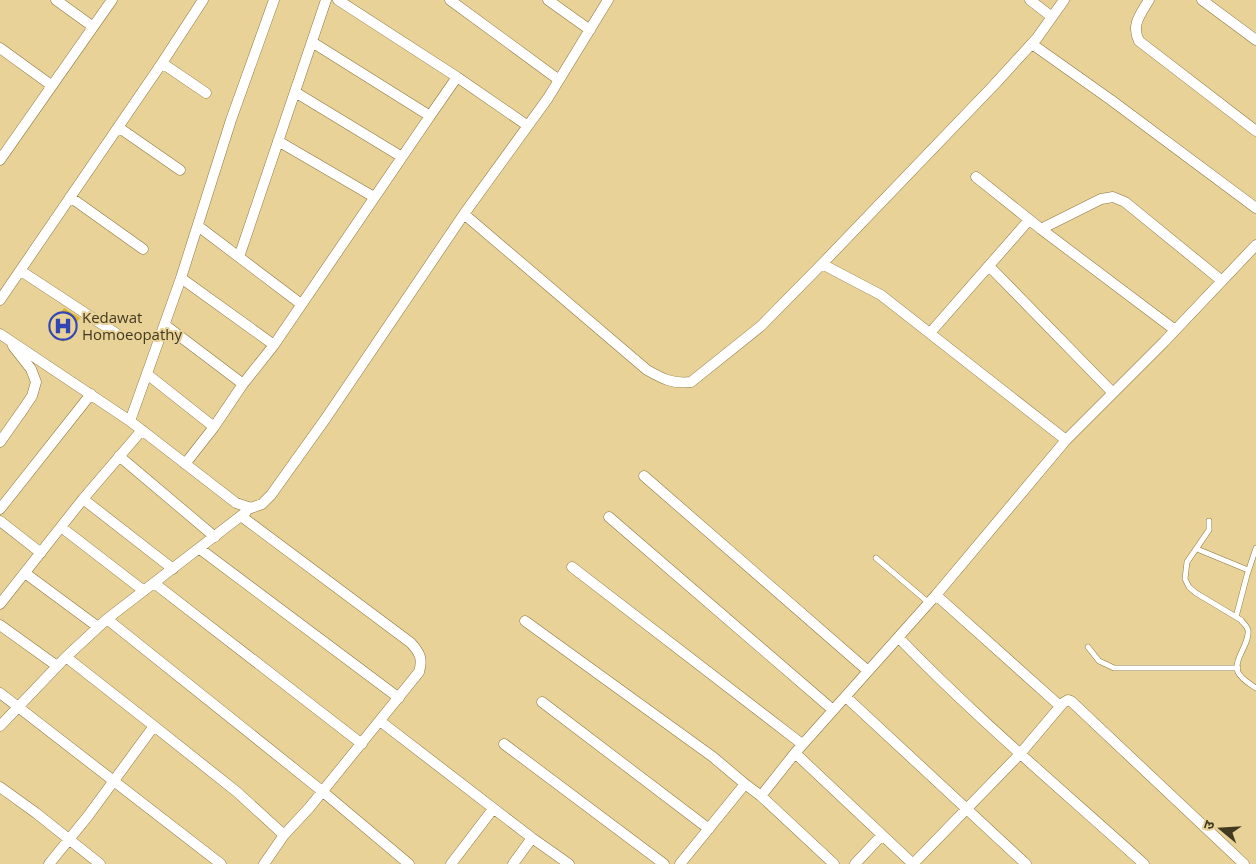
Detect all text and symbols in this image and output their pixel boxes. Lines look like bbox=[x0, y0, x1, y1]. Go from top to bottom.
place label: Kedawat Homoeopathy bbox=[82, 307, 182, 344]
hospital icon: Kedawat Homoeopathy bbox=[48, 311, 78, 341]
north arrow bbox=[1196, 804, 1246, 854]
text: उ bbox=[1198, 817, 1219, 832]

